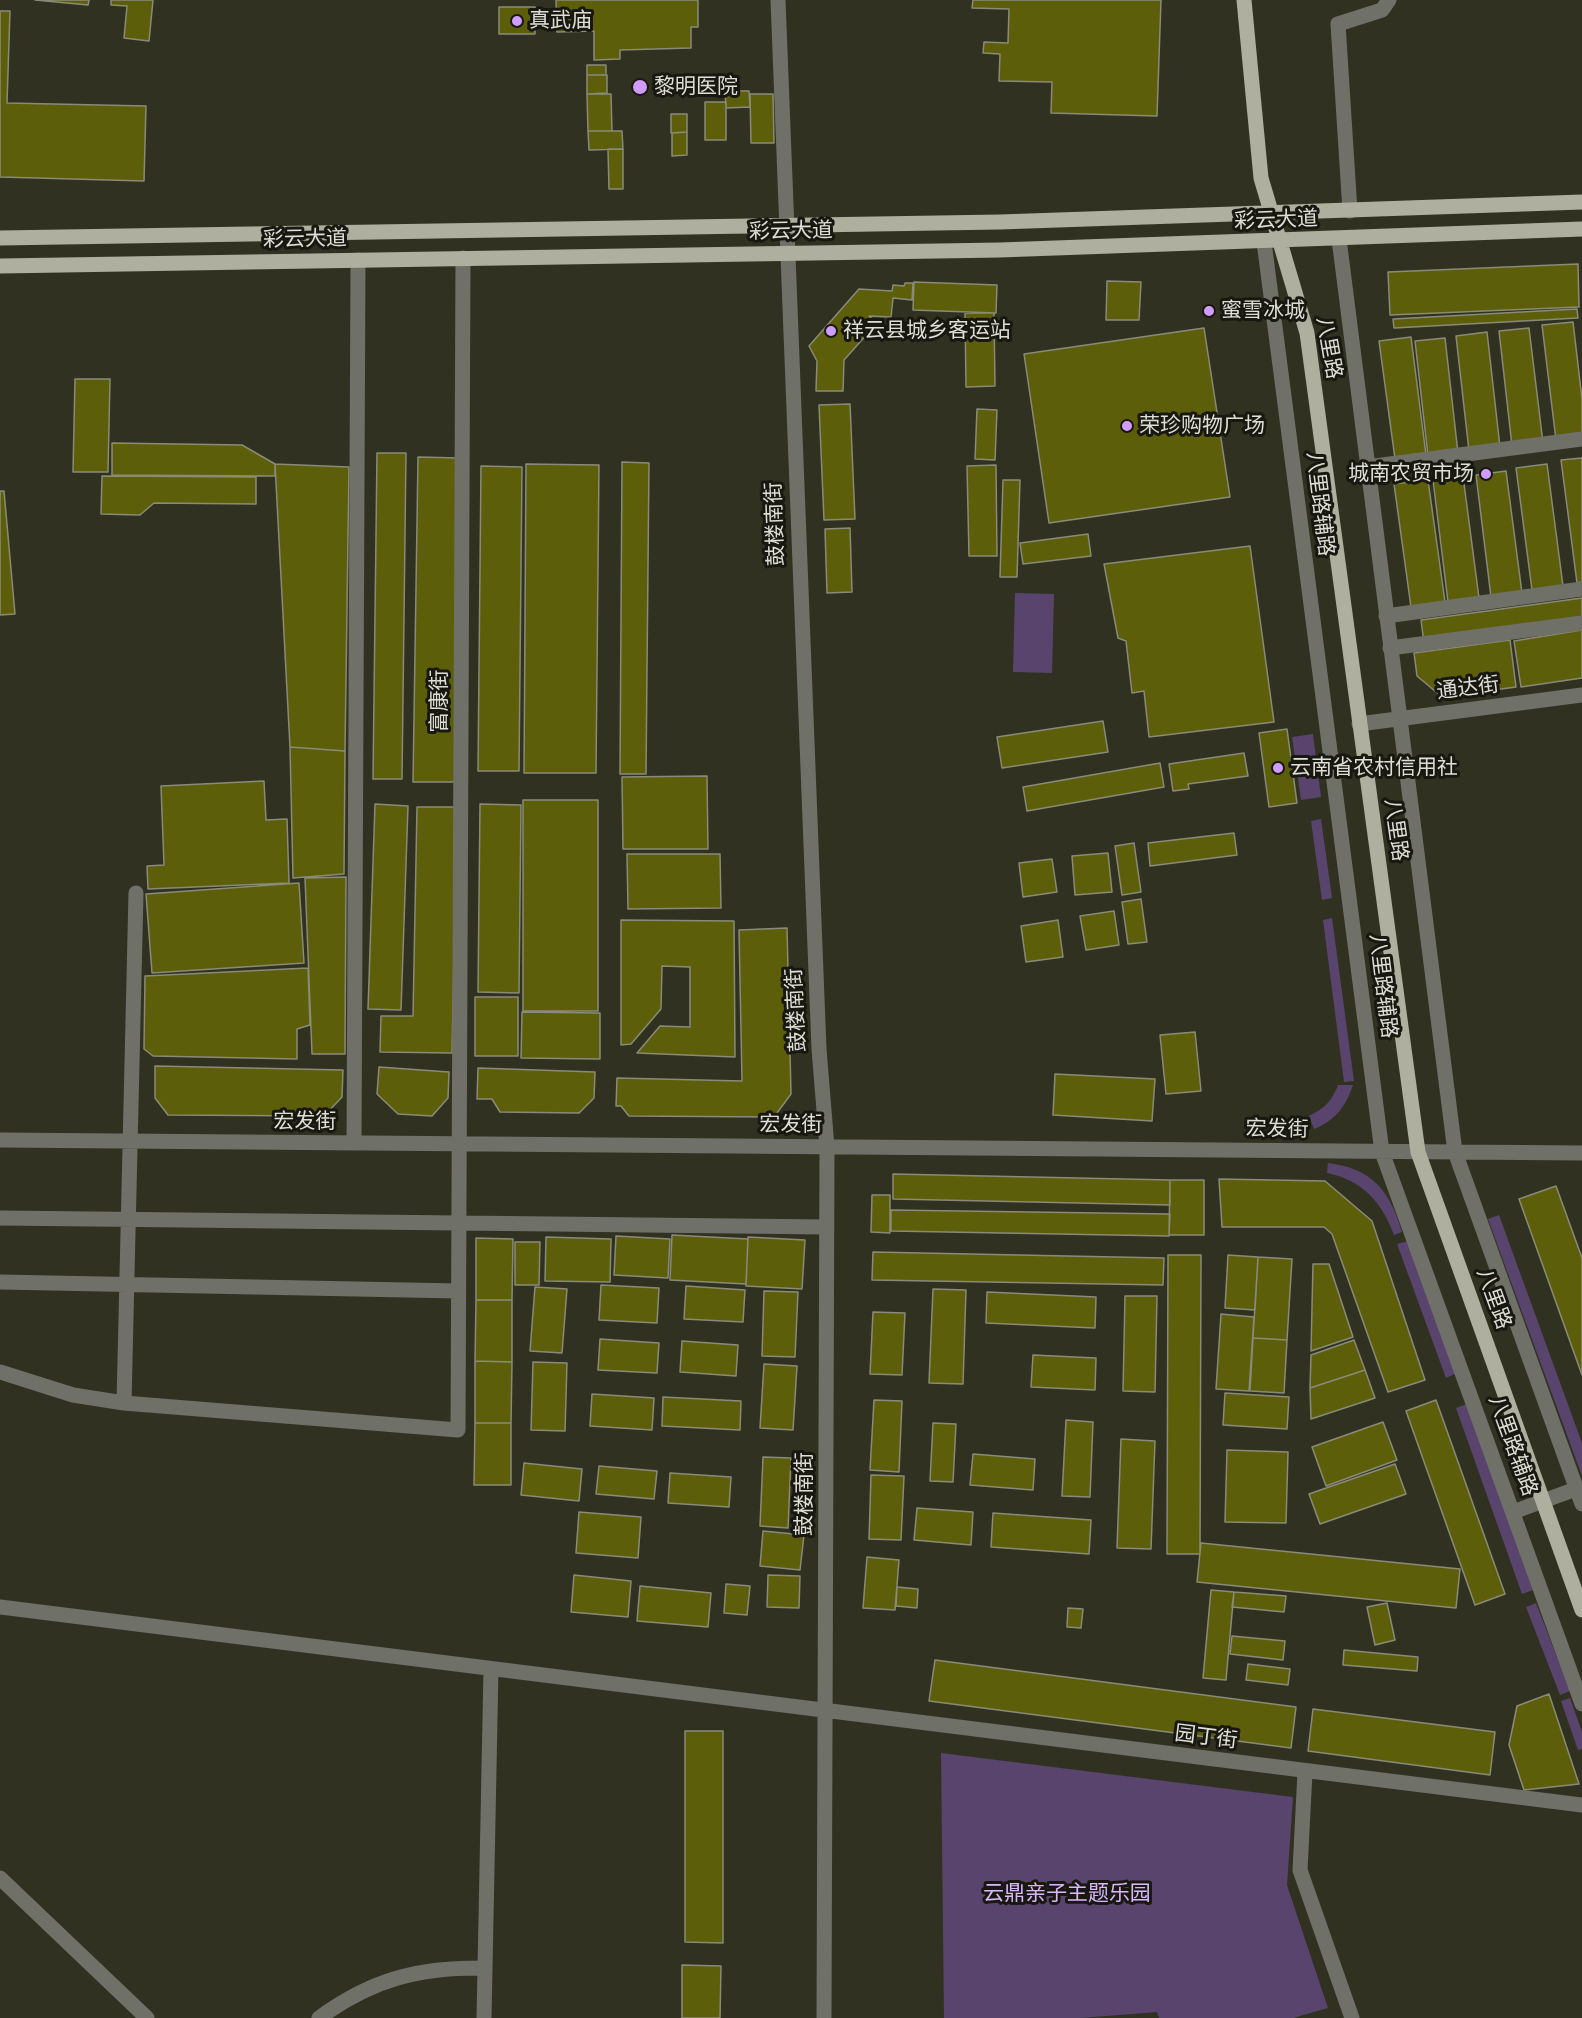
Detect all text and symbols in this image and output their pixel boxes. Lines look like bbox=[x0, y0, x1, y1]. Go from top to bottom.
place label: 真武庙 bbox=[529, 8, 592, 34]
marker: 真武庙 bbox=[510, 14, 524, 28]
place label: 黎明医院 bbox=[654, 74, 738, 100]
marker: 黎明医院 bbox=[631, 78, 649, 96]
street label: 彩云大道 bbox=[1234, 207, 1318, 235]
street label: 彩云大道 bbox=[749, 219, 833, 245]
street label: 彩云大道 bbox=[263, 227, 347, 253]
place label: 蜜雪冰城 bbox=[1221, 298, 1305, 324]
marker: 蜜雪冰城 bbox=[1202, 304, 1216, 318]
street label: 八里路 bbox=[1310, 315, 1346, 381]
place label: 祥云县城乡客运站 bbox=[843, 318, 1011, 344]
marker: 祥云县城乡客运站 bbox=[824, 324, 838, 338]
place label: 荣珍购物广场 bbox=[1139, 413, 1265, 439]
marker: 荣珍购物广场 bbox=[1120, 419, 1134, 433]
street label: 八里路辅路 bbox=[1300, 450, 1338, 558]
place label: 城南农贸市场 bbox=[1348, 461, 1474, 487]
marker: 城南农贸市场 bbox=[1479, 467, 1493, 481]
street label: 鼓楼南街 bbox=[762, 482, 790, 566]
street label: 富康街 bbox=[427, 670, 453, 732]
street label: 通达街 bbox=[1435, 673, 1501, 705]
place label: 云南省农村信用社 bbox=[1290, 755, 1458, 781]
marker: 云南省农村信用社 bbox=[1271, 761, 1285, 775]
street label: 八里路 bbox=[1378, 797, 1412, 863]
street label: 八里路辅路 bbox=[1363, 932, 1401, 1040]
street label: 鼓楼南街 bbox=[782, 967, 812, 1053]
street label: 宏发街 bbox=[274, 1109, 336, 1135]
street label: 宏发街 bbox=[760, 1112, 822, 1138]
street label: 宏发街 bbox=[1245, 1117, 1309, 1143]
street label: 八里路 bbox=[1470, 1265, 1516, 1333]
street label: 八里路辅路 bbox=[1482, 1392, 1542, 1500]
street label: 鼓楼南街 bbox=[792, 1452, 818, 1536]
street label: 园丁街 bbox=[1173, 1722, 1239, 1754]
park label: 云鼎亲子主题乐园 bbox=[983, 1881, 1151, 1907]

